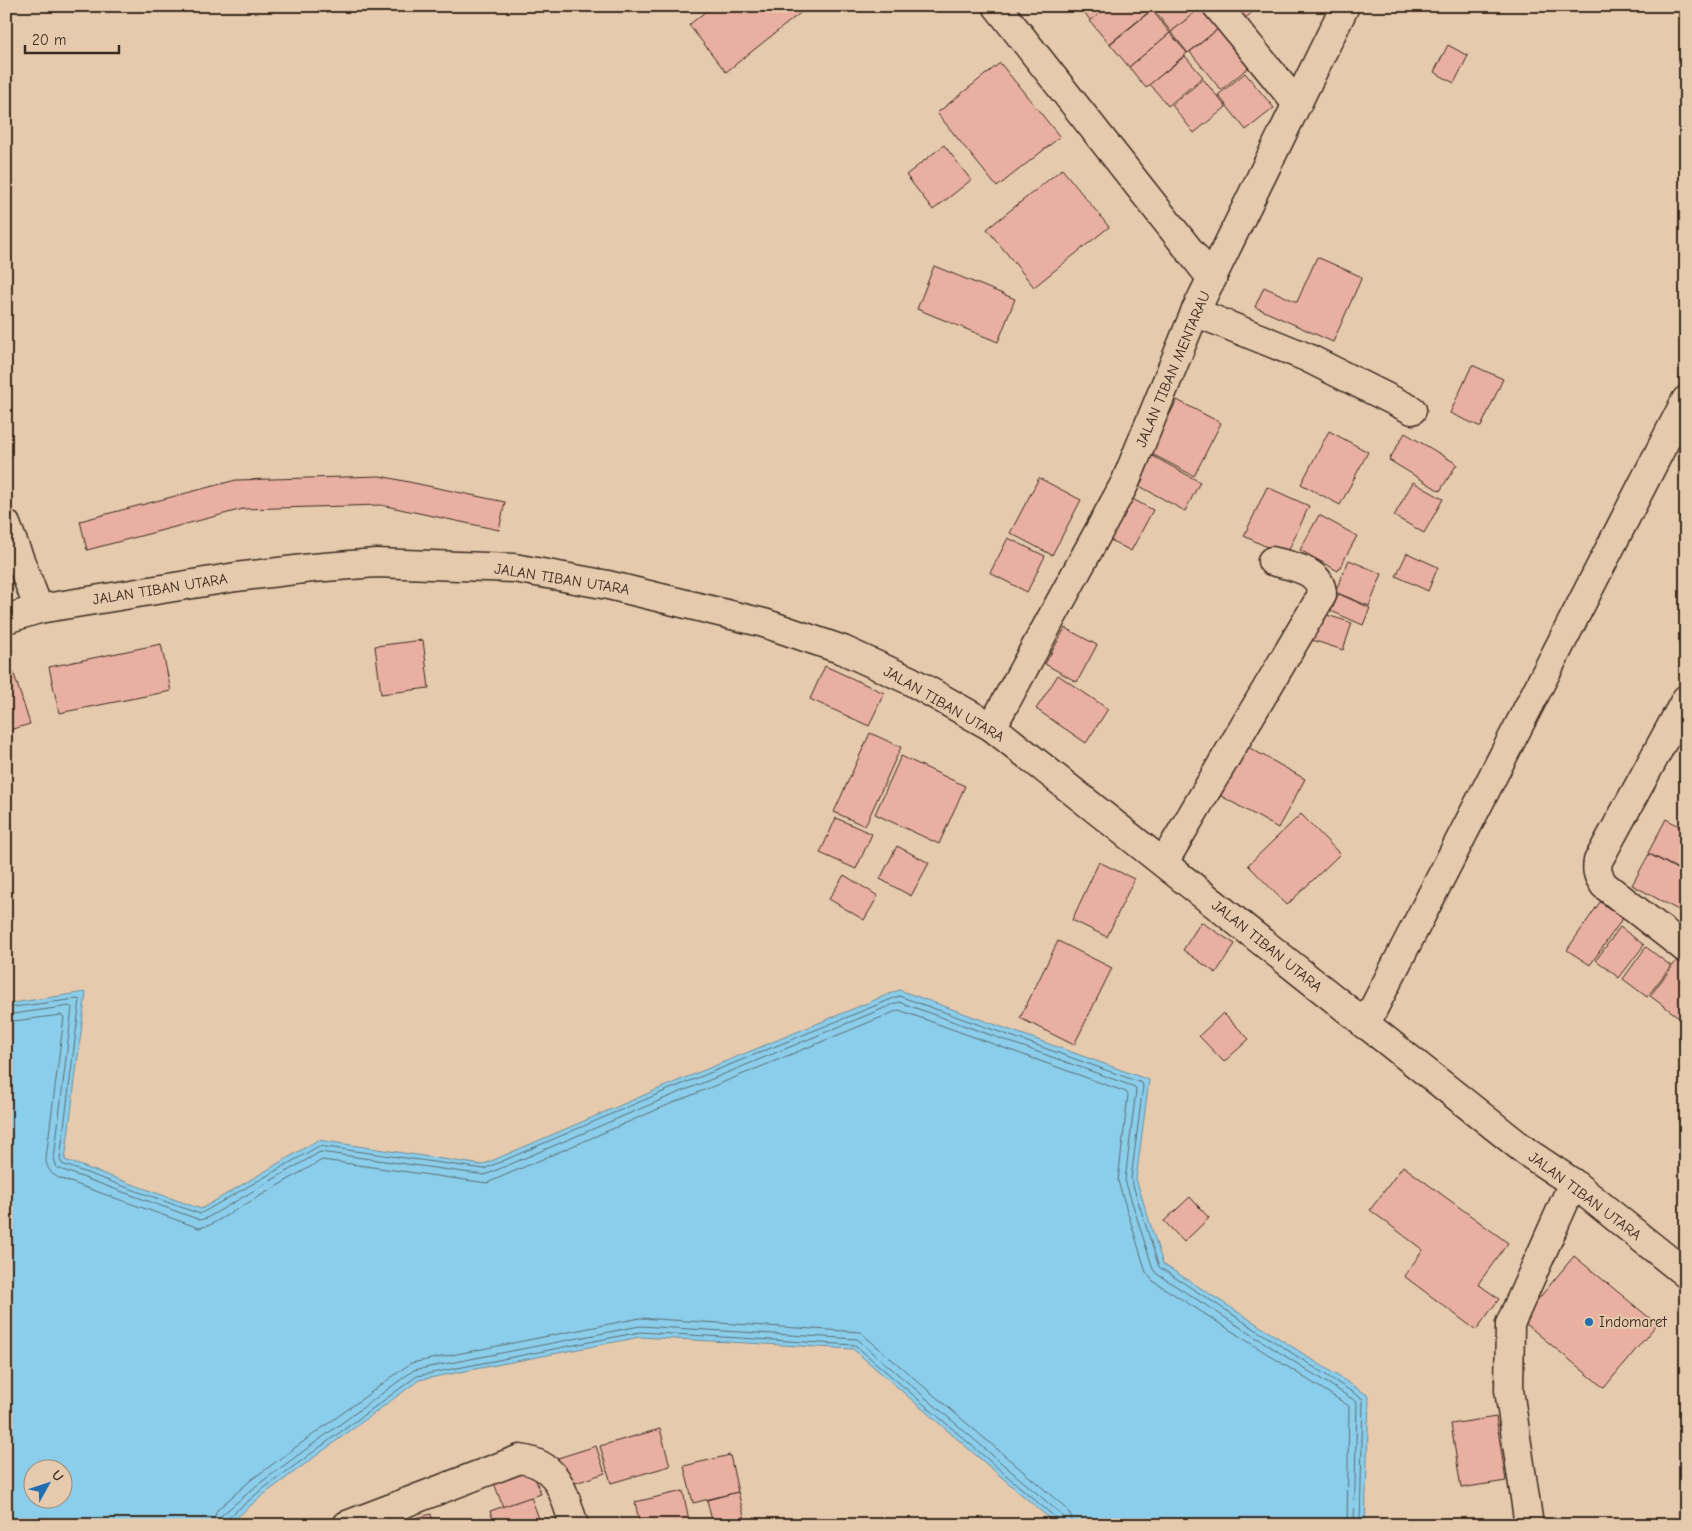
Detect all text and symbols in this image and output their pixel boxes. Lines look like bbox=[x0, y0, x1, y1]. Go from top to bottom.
scale bar bbox=[25, 22, 119, 54]
text: 20 m bbox=[32, 31, 66, 49]
street label: JALAN TIBAN MENTARAU bbox=[1132, 288, 1214, 450]
street label: JALAN TIBAN UTARA bbox=[493, 559, 631, 599]
street label: JALAN TIBAN UTARA bbox=[91, 569, 229, 609]
street label: JALAN TIBAN UTARA bbox=[880, 662, 1008, 746]
street label: JALAN TIBAN UTARA bbox=[1208, 896, 1326, 996]
street label: JALAN TIBAN UTARA bbox=[1525, 1148, 1645, 1244]
place label: Indomaret bbox=[1599, 1313, 1667, 1331]
marker: Indomaret bbox=[1583, 1316, 1595, 1328]
north arrow bbox=[22, 1458, 72, 1508]
text: U bbox=[48, 1467, 67, 1485]

